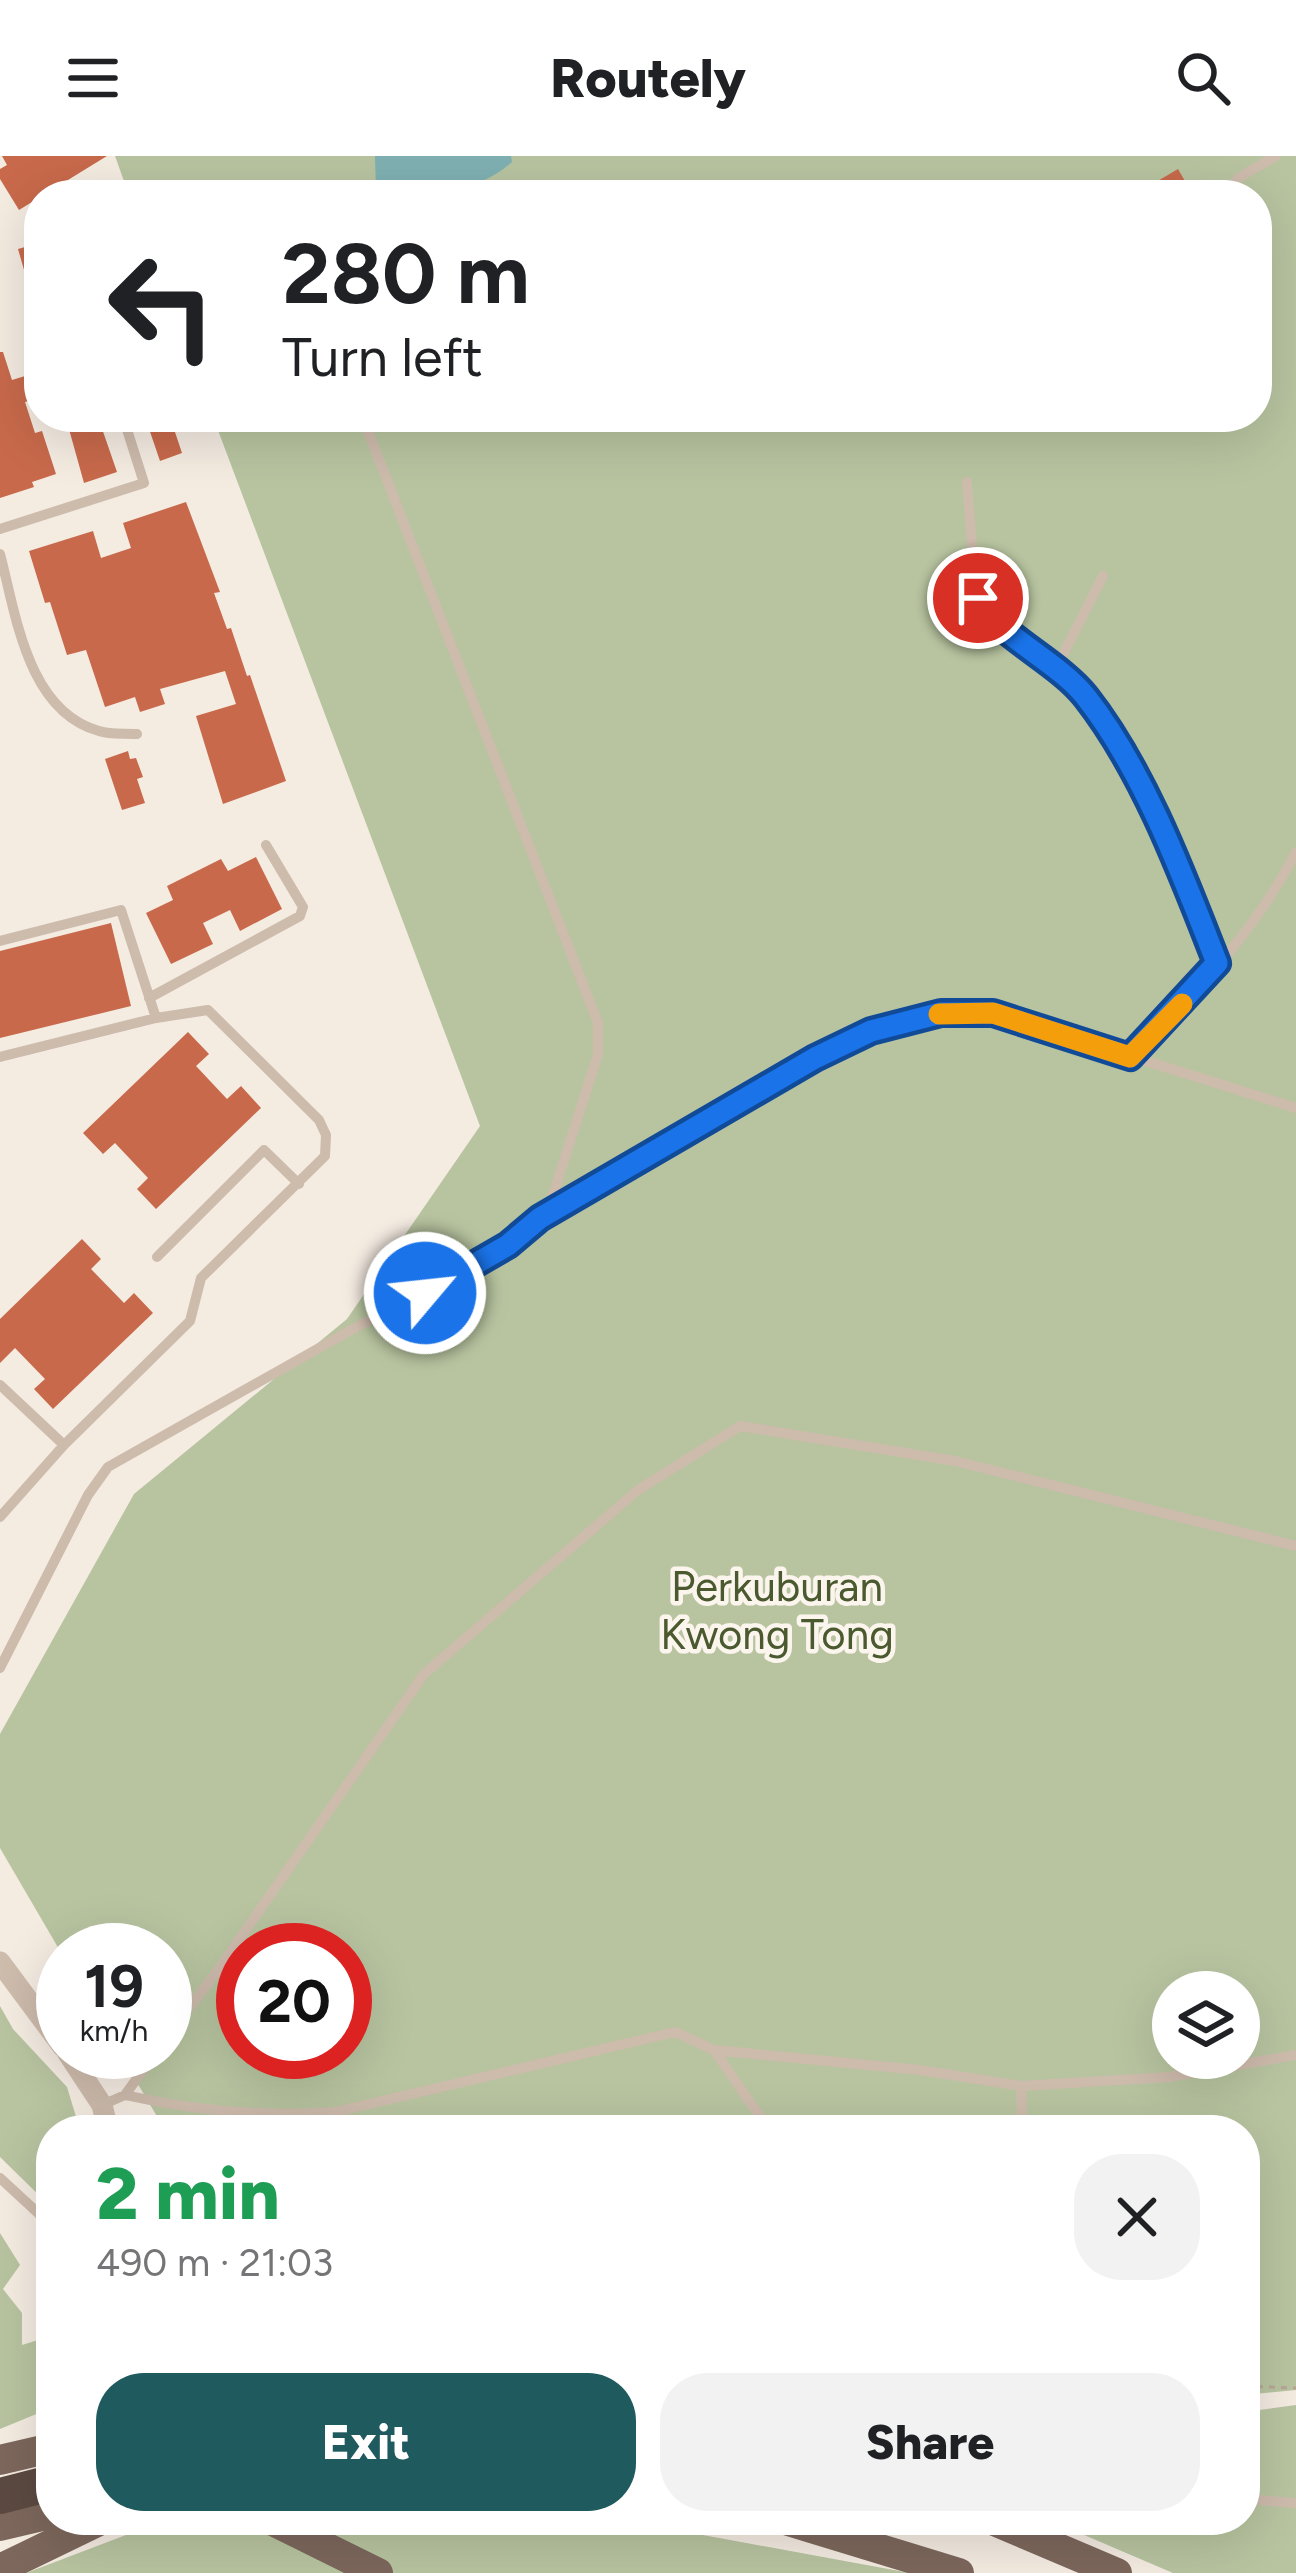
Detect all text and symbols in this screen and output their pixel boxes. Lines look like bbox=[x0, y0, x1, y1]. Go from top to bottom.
icon: menu bbox=[60, 45, 126, 111]
icon: search bbox=[1170, 45, 1236, 111]
text: Routely bbox=[550, 46, 746, 111]
text: 280 m bbox=[282, 223, 530, 324]
icon: left bbox=[84, 228, 240, 384]
text: Turn left bbox=[282, 325, 483, 390]
pin bbox=[927, 547, 1029, 649]
icon: arrive bbox=[945, 565, 1011, 631]
position arrow bbox=[362, 1230, 488, 1356]
park label: Perkuburan Kwong Tong bbox=[660, 1561, 894, 1660]
speed limit sign: 20 bbox=[216, 1923, 372, 2079]
text: 19 bbox=[84, 1950, 144, 2022]
map controls bbox=[1152, 1971, 1260, 2079]
button: layers bbox=[1152, 1971, 1260, 2079]
text: km/h bbox=[80, 2012, 148, 2049]
text: 2 min bbox=[96, 2151, 280, 2237]
button: close bbox=[1074, 2154, 1200, 2280]
text: 490 m · 21:03 bbox=[96, 2239, 333, 2286]
button: Exit bbox=[96, 2373, 636, 2511]
button: Share bbox=[660, 2373, 1200, 2511]

